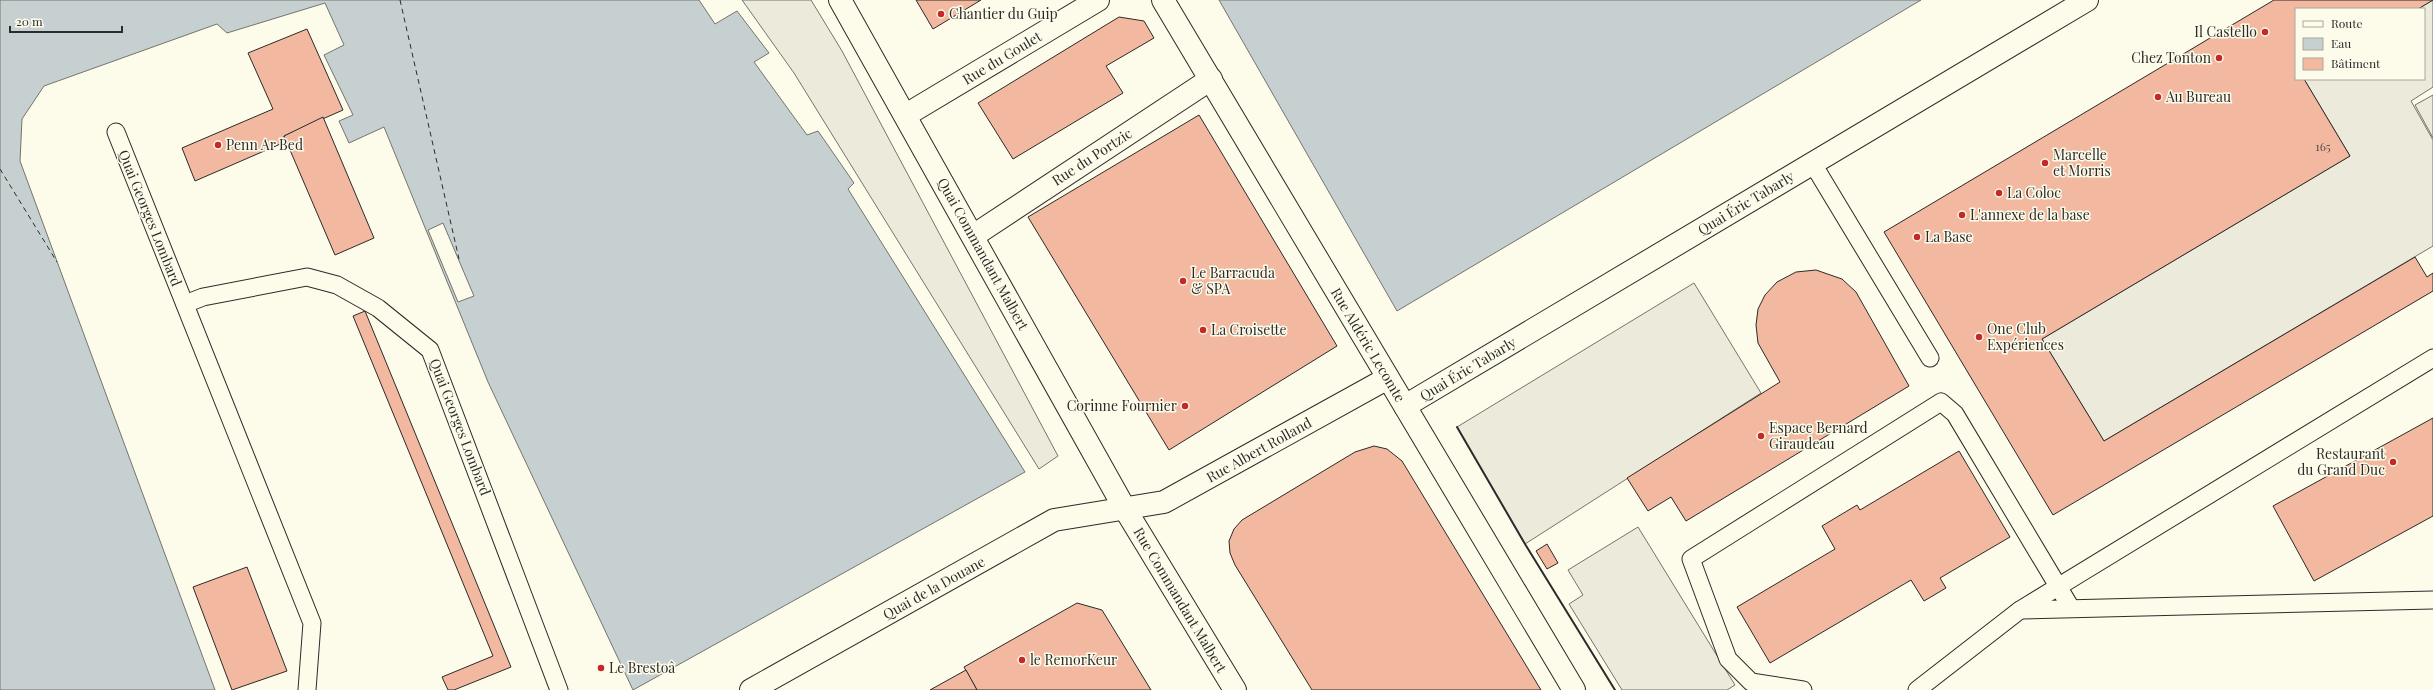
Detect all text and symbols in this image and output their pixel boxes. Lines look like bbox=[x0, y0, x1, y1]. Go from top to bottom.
place label: Chantier du Guip bbox=[949, 4, 1058, 23]
scale bar bbox=[10, 8, 122, 34]
legend bbox=[2295, 8, 2425, 80]
marker: Chantier du Guip bbox=[936, 9, 946, 19]
text: 20 m bbox=[16, 13, 43, 29]
text: Route bbox=[2331, 15, 2363, 31]
place label: Il Castello bbox=[2194, 22, 2257, 41]
street label: Rue du Goulet bbox=[959, 26, 1046, 89]
marker: Il Castello bbox=[2260, 27, 2270, 37]
text: Eau bbox=[2331, 35, 2351, 51]
place label: Chez Tonton bbox=[2131, 48, 2212, 67]
marker: Chez Tonton bbox=[2214, 53, 2224, 63]
text: Bâtiment bbox=[2331, 55, 2381, 71]
place label: Au Bureau bbox=[2165, 87, 2231, 106]
marker: Au Bureau bbox=[2153, 92, 2163, 102]
street label: Rue du Portzic bbox=[1048, 123, 1136, 190]
place label: Penn Ar Bed bbox=[226, 135, 303, 154]
house number: 165 bbox=[2315, 138, 2331, 154]
marker: Penn Ar Bed bbox=[213, 140, 223, 150]
place label: Marcelle et Morris bbox=[2053, 145, 2111, 180]
street label: Quai Georges Lombard bbox=[114, 147, 186, 289]
marker: Marcelle et Morris bbox=[2040, 158, 2050, 168]
street label: Quai Éric Tabarly bbox=[1694, 166, 1797, 239]
street label: Quai Commandant Malbert bbox=[934, 174, 1034, 334]
place label: La Coloc bbox=[2007, 183, 2061, 202]
marker: La Coloc bbox=[1994, 188, 2004, 198]
place label: L'annexe de la base bbox=[1970, 205, 2090, 224]
marker: L'annexe de la base bbox=[1957, 210, 1967, 220]
place label: La Base bbox=[1925, 227, 1973, 246]
marker: La Base bbox=[1912, 232, 1922, 242]
place label: Le Barracuda & SPA bbox=[1191, 263, 1275, 298]
marker: Le Barracuda & SPA bbox=[1178, 276, 1188, 286]
street label: Rue Aldéric Lecomte bbox=[1327, 284, 1410, 405]
place label: One Club Expériences bbox=[1987, 319, 2064, 354]
place label: La Croisette bbox=[1211, 320, 1287, 339]
marker: La Croisette bbox=[1198, 325, 1208, 335]
street label: Quai Éric Tabarly bbox=[1416, 332, 1519, 405]
marker: One Club Expériences bbox=[1974, 332, 1984, 342]
street label: Quai Georges Lombard bbox=[426, 356, 495, 498]
place label: Corinne Fournier bbox=[1067, 396, 1178, 415]
marker: Corinne Fournier bbox=[1180, 401, 1190, 411]
street label: Rue Albert Rolland bbox=[1203, 413, 1315, 486]
place label: Espace Bernard Giraudeau bbox=[1769, 418, 1868, 453]
marker: Espace Bernard Giraudeau bbox=[1756, 431, 1766, 441]
place label: Restaurant du Grand Duc bbox=[2297, 444, 2386, 479]
marker: Restaurant du Grand Duc bbox=[2388, 457, 2398, 467]
street label: Rue Commandant Malbert bbox=[1129, 524, 1232, 677]
street label: Quai de la Douane bbox=[879, 552, 988, 624]
place label: le RemorKeur bbox=[1030, 650, 1118, 669]
marker: le RemorKeur bbox=[1017, 655, 1027, 665]
place label: Le Brestoâ bbox=[609, 658, 675, 677]
marker: Le Brestoâ bbox=[596, 663, 606, 673]

